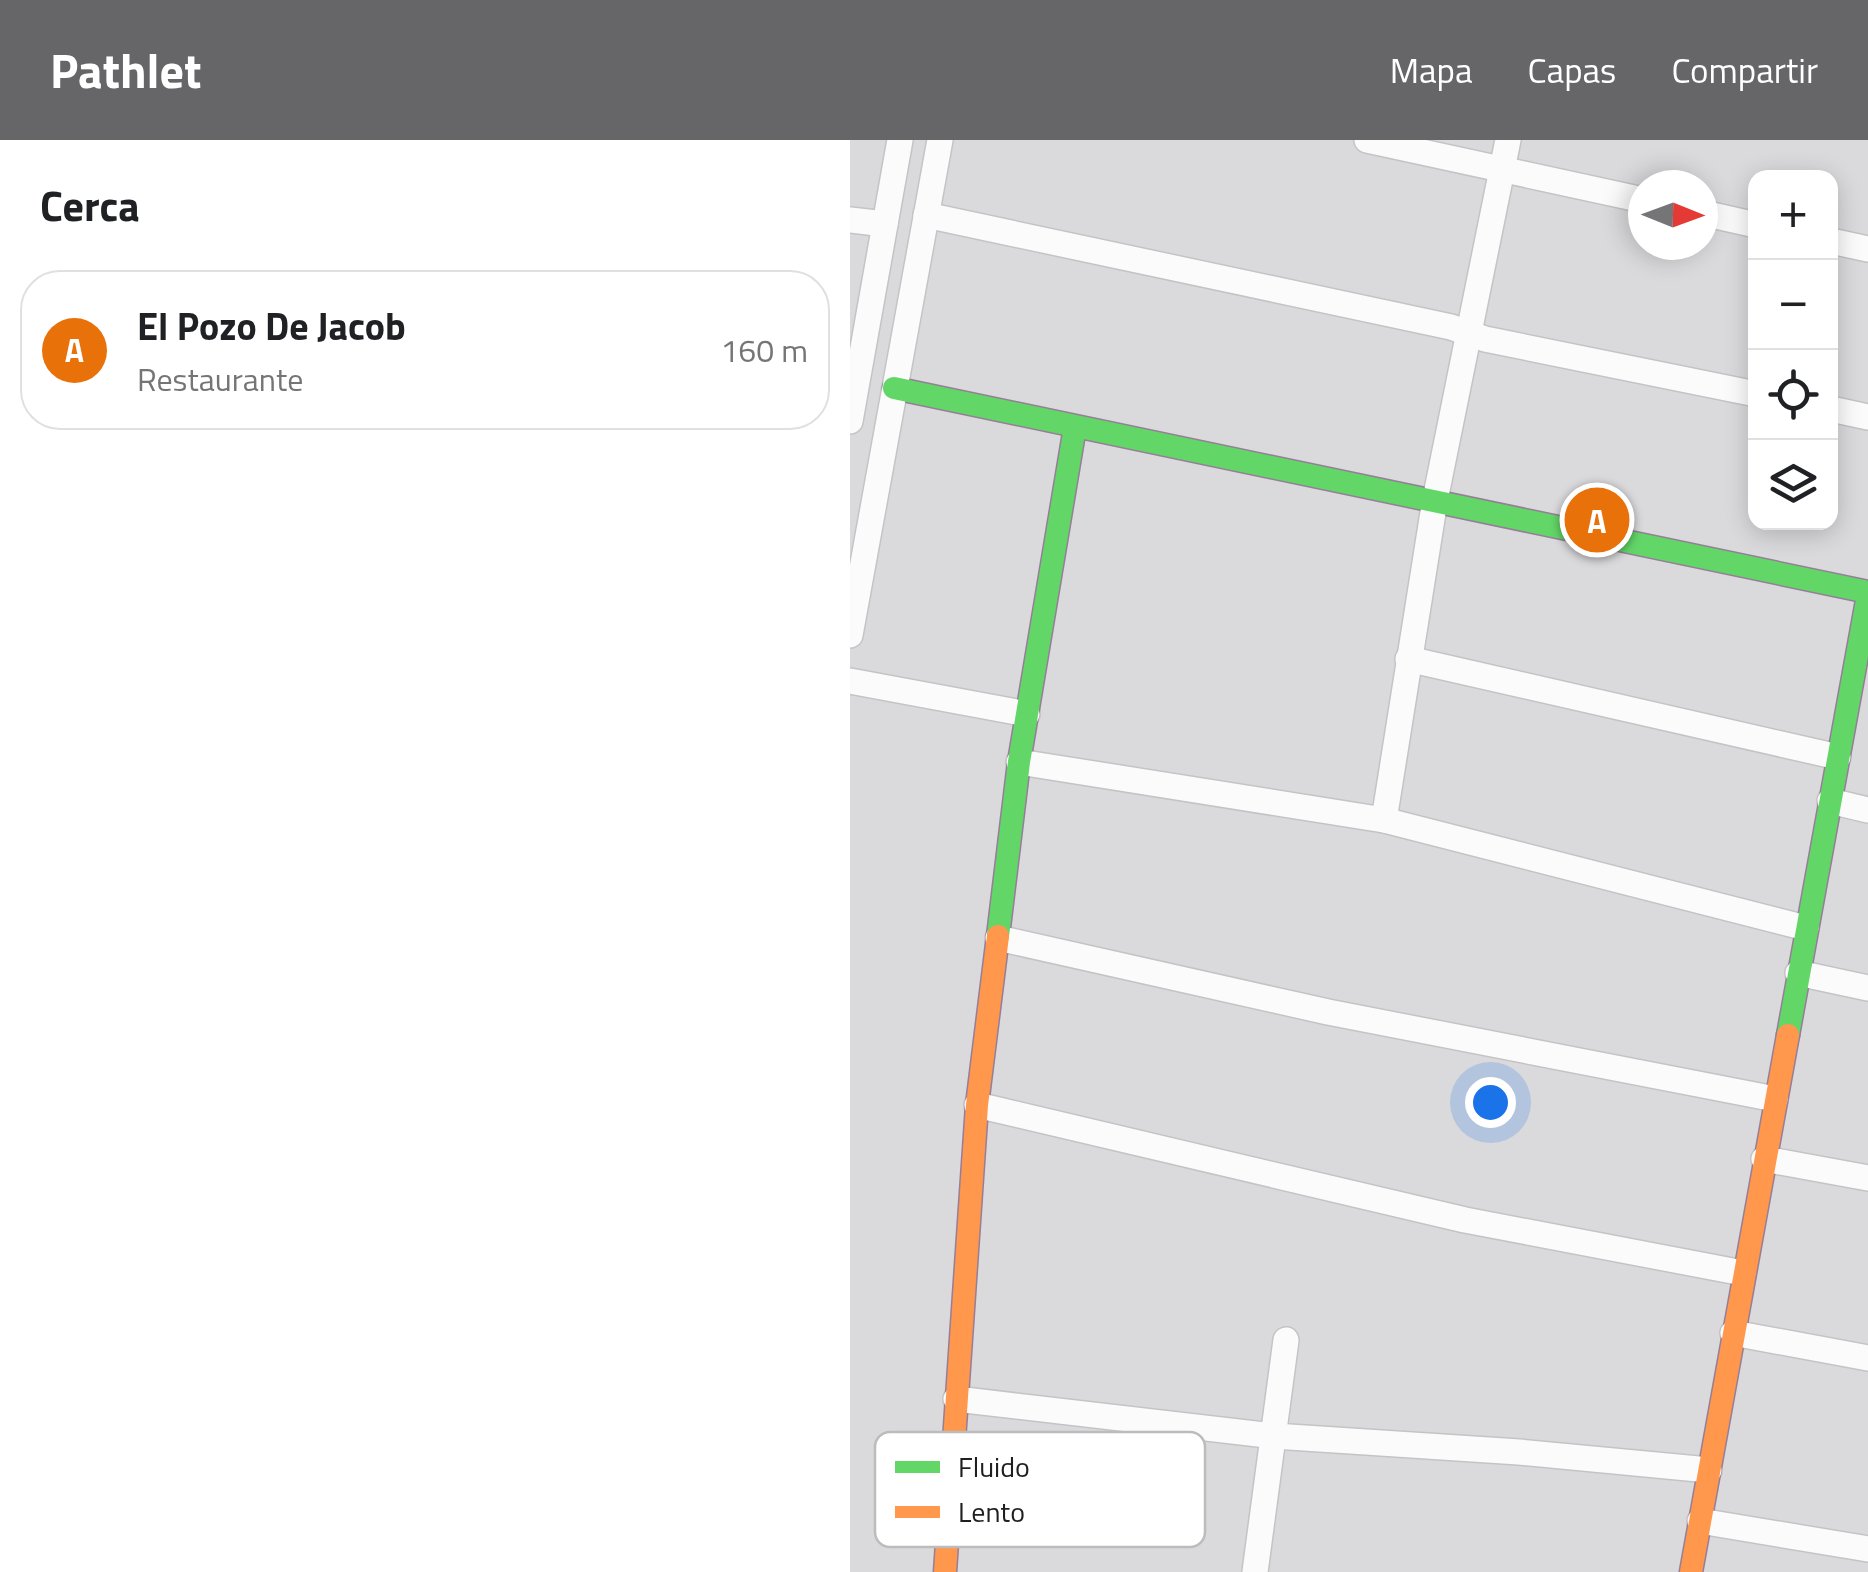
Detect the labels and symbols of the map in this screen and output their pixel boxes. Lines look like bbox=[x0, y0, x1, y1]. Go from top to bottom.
north arrow bbox=[1628, 170, 1718, 260]
pin: A bbox=[1564, 482, 1630, 558]
your location bbox=[1465, 1077, 1516, 1128]
legend bbox=[875, 1432, 1205, 1547]
text: Fluido bbox=[958, 1445, 1030, 1488]
text: Lento bbox=[958, 1490, 1025, 1533]

